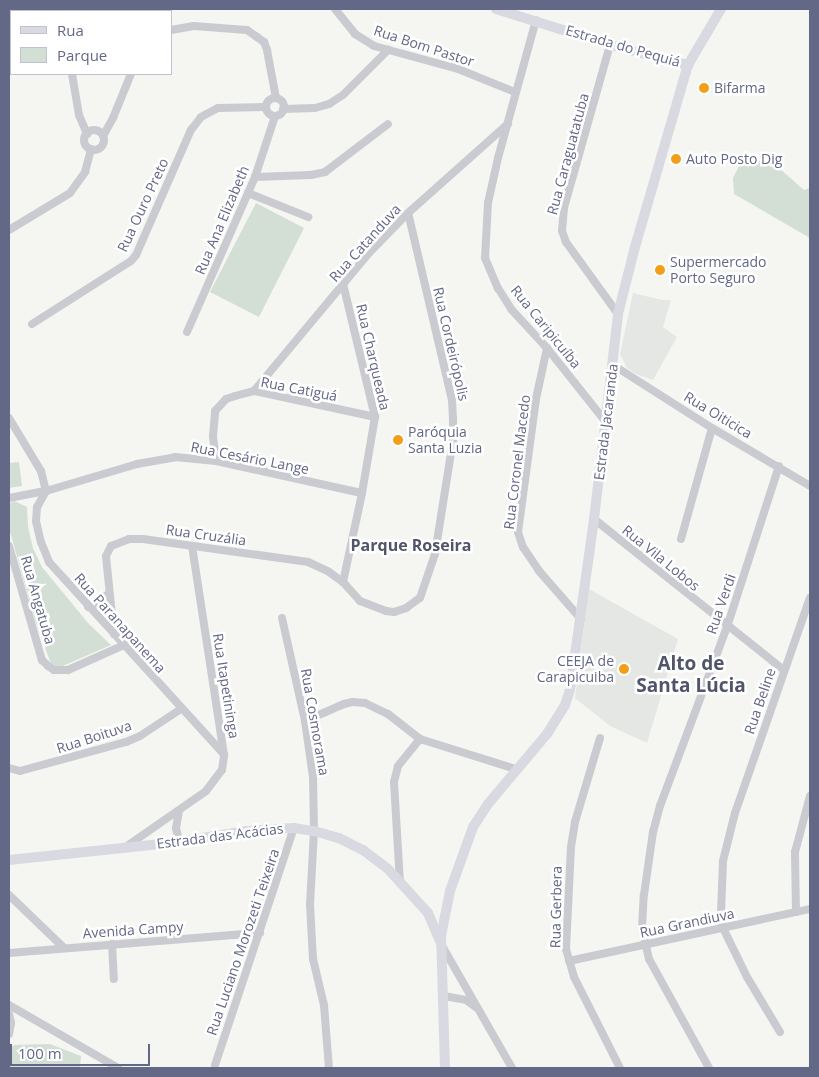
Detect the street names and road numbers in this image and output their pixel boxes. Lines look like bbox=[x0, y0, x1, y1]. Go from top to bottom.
street label: Rua Bom Pastor bbox=[372, 22, 476, 70]
street label: Estrada do Pequiá bbox=[564, 22, 682, 70]
street label: Rua Caraguatatuba bbox=[544, 91, 592, 217]
street label: Rua Ouro Preto bbox=[114, 156, 172, 254]
street label: Rua Ana Elizabeth bbox=[191, 163, 253, 277]
street label: Rua Catanduva bbox=[326, 201, 404, 285]
street label: Rua Caripicuíba bbox=[507, 282, 585, 372]
street label: Rua Cordeirópolis bbox=[430, 285, 472, 403]
street label: Rua Charqueada bbox=[353, 302, 393, 412]
street label: Estrada Jacaranda bbox=[591, 363, 621, 481]
street label: Rua Catiguá bbox=[259, 373, 339, 405]
street label: Rua Oiticica bbox=[681, 388, 755, 442]
street label: Rua Coronel Macedo bbox=[500, 394, 534, 530]
street label: Rua Cesário Lange bbox=[189, 438, 311, 478]
street label: Rua Cruzália bbox=[165, 521, 247, 549]
street label: Rua Vila Lobos bbox=[619, 522, 703, 594]
street label: Rua Angatuba bbox=[17, 554, 59, 646]
street label: Rua Paranapanema bbox=[71, 570, 169, 676]
street label: Rua Verdi bbox=[703, 572, 739, 636]
street label: Rua Itapetininga bbox=[209, 632, 243, 740]
street label: Rua Beline bbox=[741, 666, 779, 736]
street label: Rua Cosmorama bbox=[297, 667, 333, 777]
street label: Rua Boituva bbox=[54, 717, 134, 757]
street label: Estrada das Acácias bbox=[156, 820, 284, 852]
street label: Rua Luciano Morozeti Teixeira bbox=[203, 846, 283, 1038]
street label: Rua Gerbera bbox=[547, 866, 565, 948]
street label: Rua Grandiuva bbox=[638, 905, 736, 941]
street label: Avenida Campy bbox=[82, 918, 184, 942]

